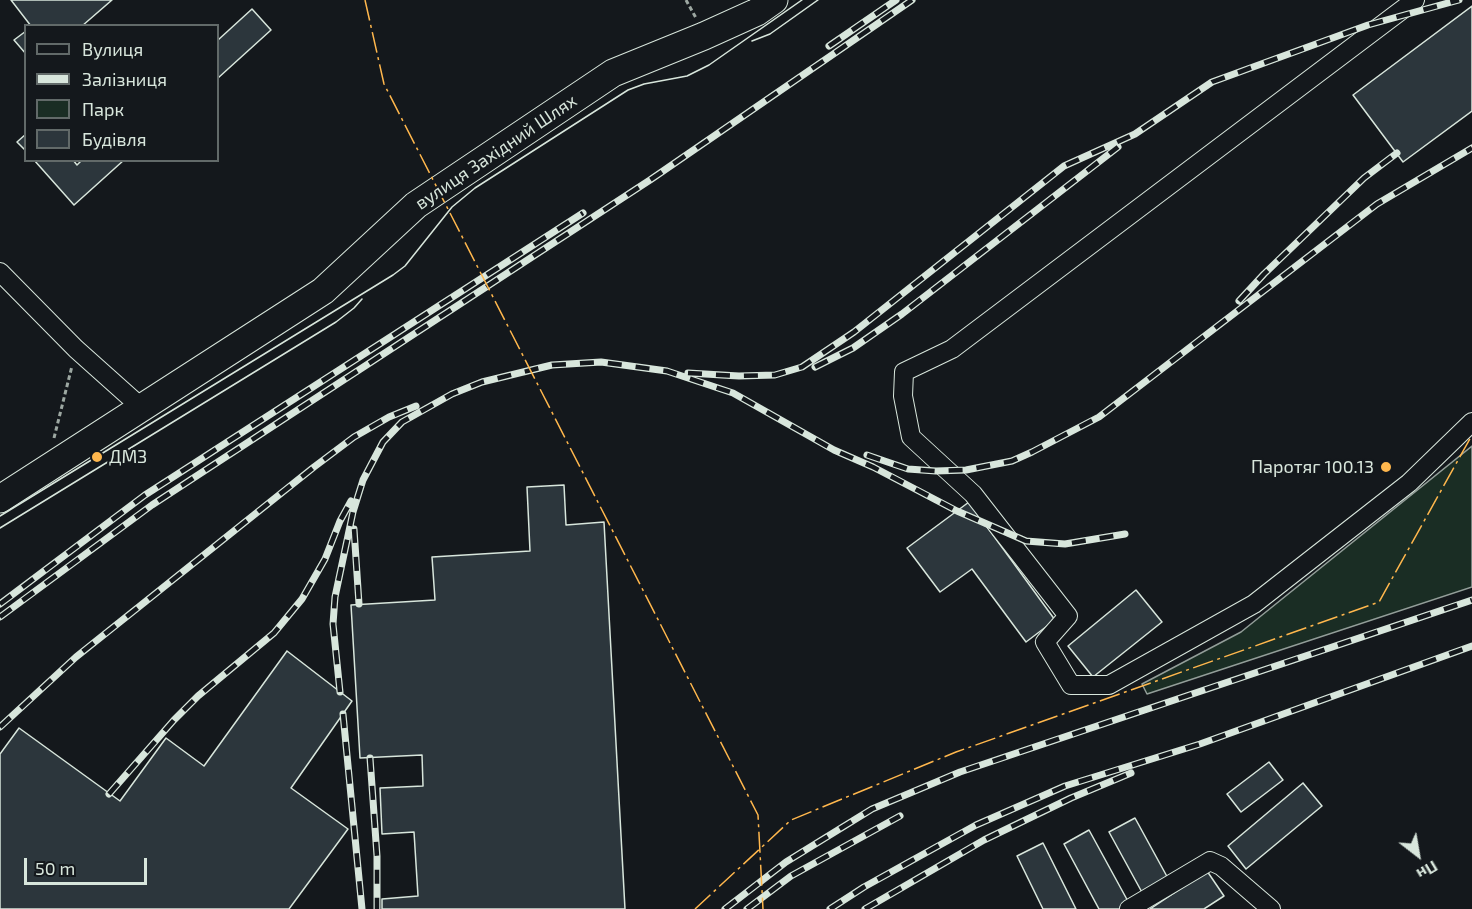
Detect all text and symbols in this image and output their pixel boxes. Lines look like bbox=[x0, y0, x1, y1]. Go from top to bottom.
legend bbox=[24, 24, 219, 162]
text: Вулиця bbox=[82, 38, 143, 60]
text: Залізниця bbox=[82, 68, 167, 90]
street label: вулиця Західний Шлях bbox=[411, 90, 581, 214]
text: Парк bbox=[82, 98, 124, 120]
text: Будівля bbox=[82, 128, 146, 150]
place label: ДМЗ bbox=[109, 446, 147, 468]
marker: ДМЗ bbox=[90, 450, 104, 464]
place label: Паротяг 100.13 bbox=[1251, 456, 1374, 478]
marker: Паротяг 100.13 bbox=[1379, 460, 1393, 474]
north arrow bbox=[1388, 825, 1448, 885]
scale bar bbox=[27, 846, 150, 884]
text: 50 m bbox=[35, 857, 75, 879]
text: Пн bbox=[1414, 857, 1441, 884]

